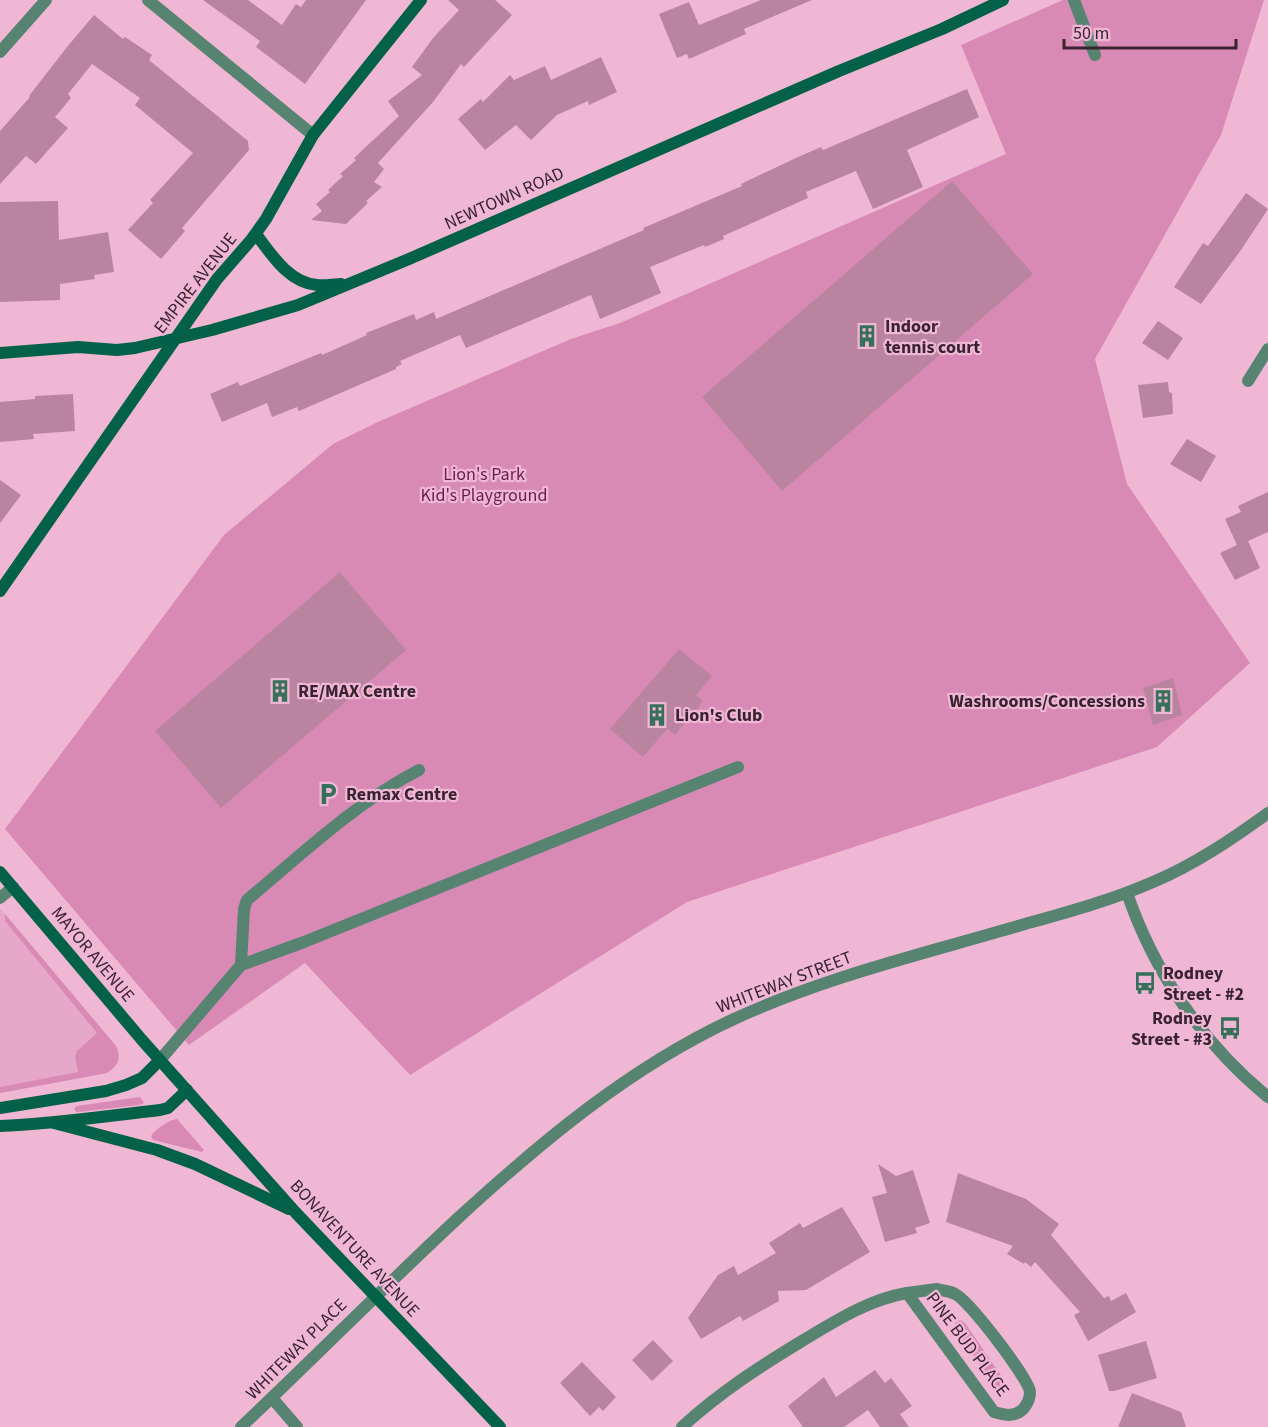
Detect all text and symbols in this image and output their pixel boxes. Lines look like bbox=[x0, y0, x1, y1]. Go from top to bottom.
scale bar bbox=[1064, 12, 1236, 50]
text: 50 m bbox=[1073, 21, 1109, 46]
street label: NEWTOWN ROAD bbox=[440, 161, 568, 236]
street label: EMPIRE AVENUE bbox=[148, 228, 243, 339]
place label: Indoor tennis court bbox=[885, 314, 980, 360]
building icon: Indoor tennis court bbox=[854, 323, 880, 349]
park label: Lion's Park Kid's Playground bbox=[421, 462, 547, 508]
building icon: RE/MAX Centre bbox=[267, 678, 293, 704]
place label: RE/MAX Centre bbox=[298, 679, 416, 704]
building icon: Washrooms/Concessions bbox=[1150, 688, 1176, 714]
place label: Washrooms/Concessions bbox=[949, 689, 1145, 714]
building icon: Lion's Club bbox=[644, 702, 670, 728]
place label: Lion's Club bbox=[675, 703, 762, 728]
parking icon: Remax Centre bbox=[315, 781, 341, 807]
place label: Remax Centre bbox=[346, 782, 457, 807]
street label: MAYOR AVENUE bbox=[45, 901, 140, 1007]
street label: WHITEWAY STREET bbox=[713, 945, 856, 1020]
place label: Rodney Street - #2 bbox=[1163, 961, 1244, 1007]
bus stop icon: Rodney Street - #2 bbox=[1132, 970, 1158, 996]
place label: Rodney Street - #3 bbox=[1131, 1006, 1213, 1052]
bus stop icon: Rodney Street - #3 bbox=[1217, 1015, 1243, 1041]
street label: BONAVENTURE AVENUE bbox=[284, 1174, 425, 1323]
street label: PINE BUD PLACE bbox=[920, 1287, 1015, 1402]
street label: WHITEWAY PLACE bbox=[240, 1293, 353, 1406]

